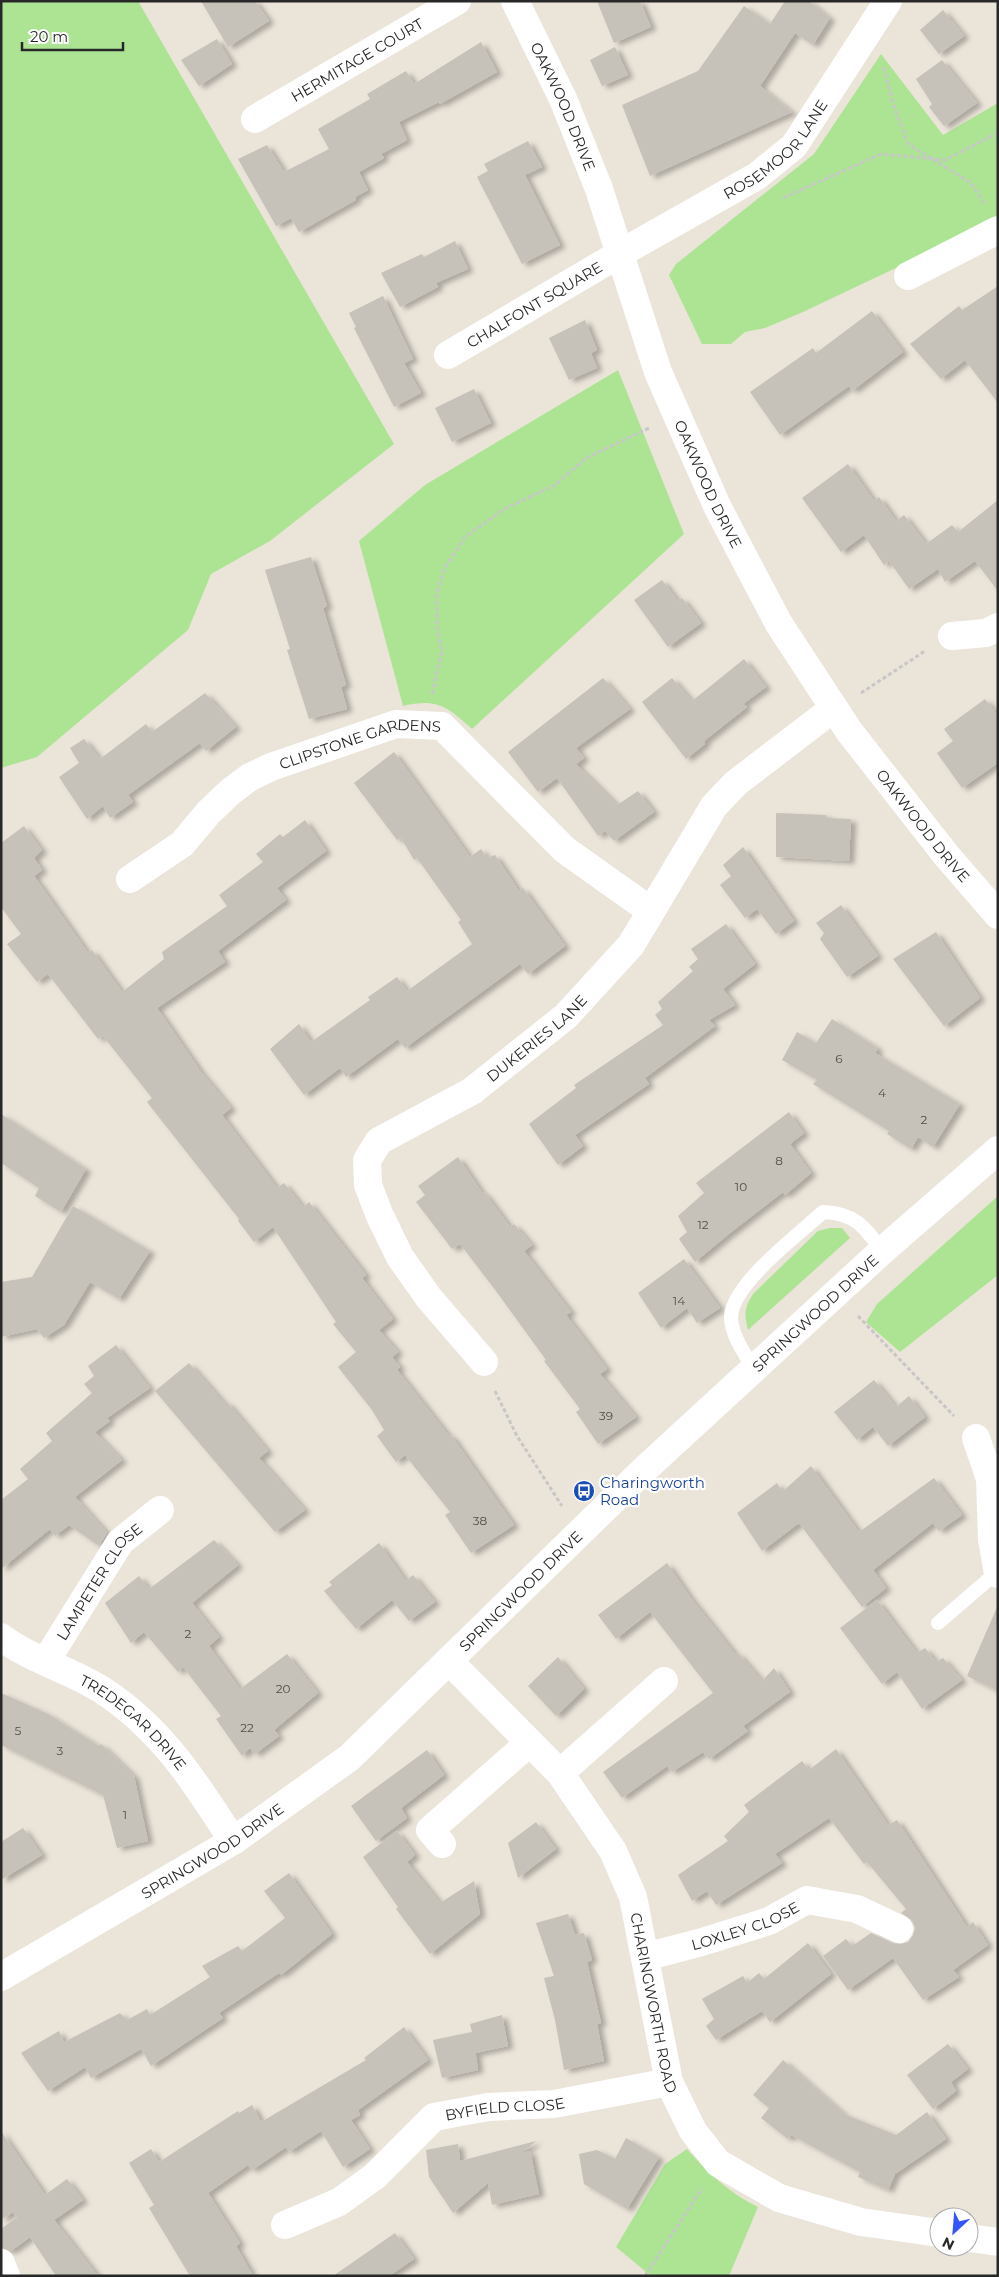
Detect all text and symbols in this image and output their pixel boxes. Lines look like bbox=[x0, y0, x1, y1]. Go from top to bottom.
street label: HERMITAGE COURT bbox=[287, 13, 427, 106]
scale bar bbox=[22, 20, 124, 52]
text: 20 m bbox=[30, 27, 68, 46]
street label: OAKWOOD DRIVE bbox=[527, 39, 600, 173]
street label: ROSEMOOR LANE bbox=[720, 96, 831, 203]
street label: CHALFONT SQUARE bbox=[463, 257, 605, 352]
street label: OAKWOOD DRIVE bbox=[671, 417, 747, 551]
street label: CLIPSTONE GARDENS bbox=[276, 715, 441, 773]
street label: OAKWOOD DRIVE bbox=[873, 765, 974, 886]
street label: DUKERIES LANE bbox=[482, 990, 591, 1086]
house number: 6 bbox=[835, 1051, 843, 1066]
house number: 4 bbox=[878, 1085, 886, 1100]
house number: 2 bbox=[921, 1112, 928, 1127]
house number: 8 bbox=[775, 1153, 783, 1168]
house number: 10 bbox=[735, 1179, 747, 1194]
house number: 12 bbox=[697, 1217, 709, 1232]
street label: SPRINGWOOD DRIVE bbox=[748, 1250, 882, 1376]
house number: 14 bbox=[673, 1293, 685, 1308]
house number: 39 bbox=[599, 1408, 613, 1423]
place label: Charingworth Road bbox=[600, 1473, 705, 1509]
bus stop icon: Charingworth Road bbox=[572, 1479, 596, 1503]
house number: 38 bbox=[473, 1513, 488, 1528]
street label: LAMPETER CLOSE bbox=[52, 1519, 146, 1644]
street label: SPRINGWOOD DRIVE bbox=[455, 1526, 586, 1655]
house number: 2 bbox=[185, 1626, 192, 1641]
street label: TREDEGAR DRIVE bbox=[77, 1670, 191, 1774]
house number: 20 bbox=[276, 1681, 290, 1696]
house number: 22 bbox=[240, 1720, 254, 1735]
house number: 5 bbox=[15, 1723, 22, 1738]
house number: 3 bbox=[57, 1743, 64, 1758]
street label: SPRINGWOOD DRIVE bbox=[137, 1799, 287, 1902]
house number: 1 bbox=[123, 1807, 127, 1822]
street label: LOXLEY CLOSE bbox=[689, 1897, 802, 1954]
street label: CHARINGWORTH ROAD bbox=[627, 1911, 682, 2096]
street label: BYFIELD CLOSE bbox=[443, 2093, 566, 2124]
north arrow bbox=[929, 2207, 979, 2257]
text: N bbox=[939, 2233, 957, 2254]

